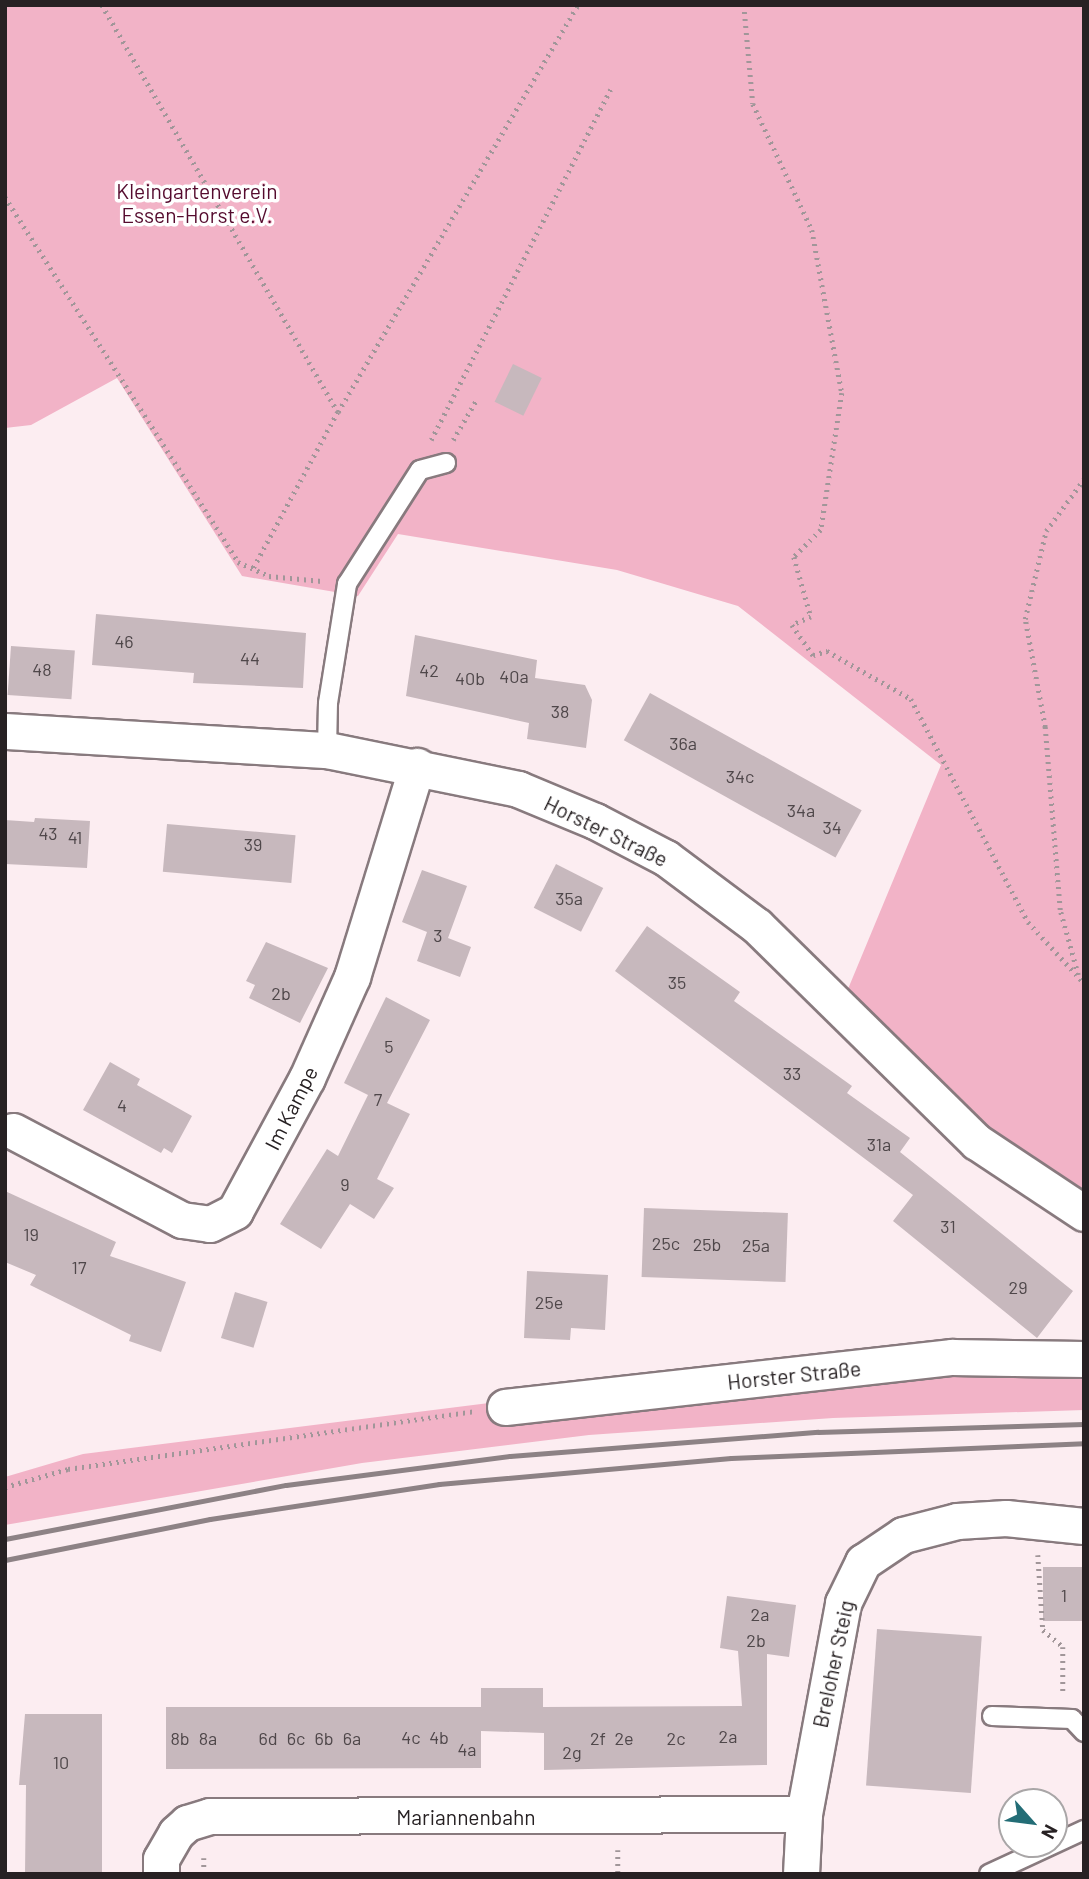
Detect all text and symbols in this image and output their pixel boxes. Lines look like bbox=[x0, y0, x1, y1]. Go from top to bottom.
park label: Kleingartenverein Essen-Horst e.V. bbox=[116, 178, 278, 228]
house number: 46 bbox=[114, 630, 134, 652]
house number: 44 bbox=[240, 647, 260, 669]
house number: 48 bbox=[32, 658, 52, 680]
house number: 42 bbox=[419, 659, 439, 681]
house number: 40a bbox=[499, 665, 529, 687]
house number: 40b bbox=[455, 667, 485, 689]
house number: 38 bbox=[551, 700, 569, 722]
house number: 36a bbox=[669, 732, 697, 754]
house number: 34c bbox=[726, 765, 754, 787]
street label: Horster Straße bbox=[540, 790, 672, 872]
house number: 34a bbox=[787, 799, 815, 821]
house number: 34 bbox=[822, 816, 842, 838]
house number: 43 bbox=[38, 822, 58, 844]
house number: 41 bbox=[68, 826, 82, 848]
house number: 39 bbox=[244, 833, 262, 855]
house number: 35a bbox=[555, 887, 583, 909]
house number: 3 bbox=[433, 924, 443, 946]
house number: 35 bbox=[668, 971, 686, 993]
house number: 2b bbox=[271, 982, 291, 1004]
house number: 5 bbox=[384, 1035, 394, 1057]
street label: Im Kampe bbox=[259, 1062, 323, 1154]
house number: 33 bbox=[783, 1062, 801, 1084]
house number: 7 bbox=[374, 1088, 382, 1110]
house number: 4 bbox=[117, 1094, 127, 1116]
house number: 31a bbox=[867, 1133, 891, 1155]
house number: 9 bbox=[340, 1173, 350, 1195]
house number: 31 bbox=[940, 1215, 956, 1237]
house number: 19 bbox=[23, 1223, 39, 1245]
house number: 25c bbox=[652, 1232, 680, 1254]
house number: 25b bbox=[693, 1233, 721, 1255]
house number: 25a bbox=[742, 1234, 770, 1256]
house number: 17 bbox=[72, 1256, 86, 1278]
house number: 29 bbox=[1008, 1276, 1028, 1298]
house number: 25e bbox=[535, 1291, 563, 1313]
street label: Horster Straße bbox=[726, 1355, 862, 1395]
house number: 1 bbox=[1061, 1584, 1067, 1606]
street label: Breloher Steig bbox=[807, 1598, 859, 1730]
house number: 2a bbox=[751, 1603, 769, 1625]
house number: 2b bbox=[746, 1629, 766, 1651]
house number: 2a bbox=[719, 1725, 737, 1747]
house number: 4c bbox=[401, 1726, 421, 1748]
house number: 4b bbox=[429, 1726, 449, 1748]
house number: 8b bbox=[170, 1727, 190, 1749]
house number: 8a bbox=[199, 1727, 217, 1749]
house number: 6d bbox=[258, 1727, 278, 1749]
house number: 6c bbox=[287, 1727, 305, 1749]
house number: 6b bbox=[314, 1727, 334, 1749]
house number: 6a bbox=[343, 1727, 361, 1749]
house number: 2f bbox=[590, 1727, 606, 1749]
house number: 2e bbox=[614, 1727, 634, 1749]
house number: 2c bbox=[666, 1727, 686, 1749]
house number: 4a bbox=[457, 1738, 477, 1760]
house number: 2g bbox=[562, 1741, 582, 1763]
house number: 10 bbox=[53, 1751, 69, 1773]
north arrow bbox=[998, 1788, 1068, 1858]
street label: Mariannenbahn bbox=[396, 1804, 536, 1830]
text: N bbox=[1037, 1821, 1063, 1843]

